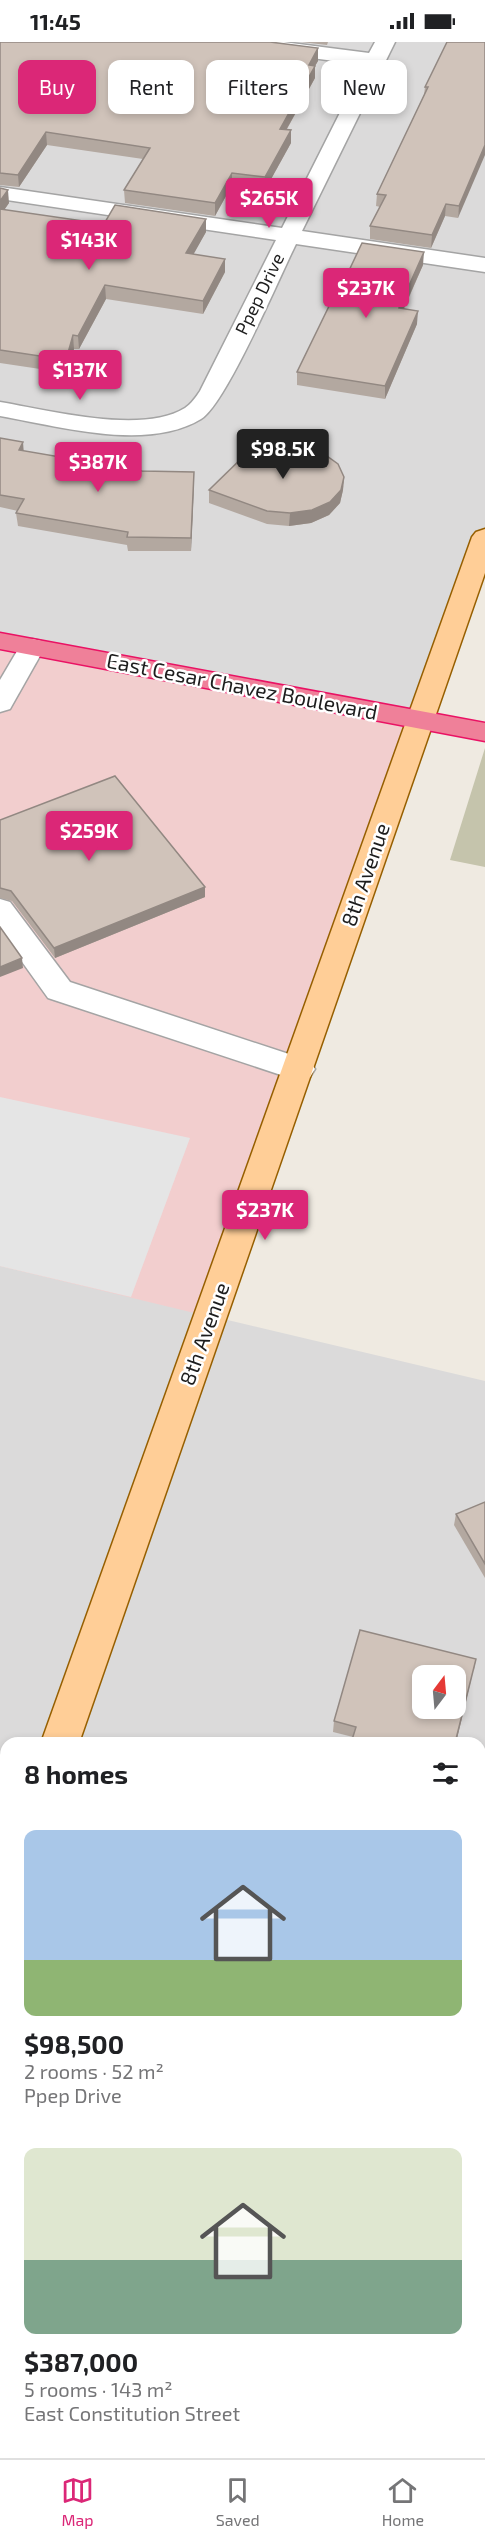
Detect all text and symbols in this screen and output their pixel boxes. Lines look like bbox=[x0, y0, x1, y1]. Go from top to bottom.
text: 11:45 bbox=[30, 8, 81, 34]
chip: Buy bbox=[18, 60, 96, 114]
chip: Rent bbox=[108, 60, 194, 114]
chip: Filters bbox=[206, 60, 309, 114]
chip: New bbox=[321, 60, 407, 114]
pin: $265K bbox=[227, 178, 311, 229]
text: $265K bbox=[240, 185, 298, 209]
pin: $143K bbox=[47, 220, 131, 271]
text: $143K bbox=[61, 227, 118, 251]
street label: Ppep Drive bbox=[230, 249, 288, 338]
pin: $237K bbox=[324, 268, 408, 319]
text: $237K bbox=[337, 275, 395, 299]
pin: $137K bbox=[38, 350, 122, 401]
text: $137K bbox=[53, 357, 107, 381]
pin: $98.5K bbox=[234, 429, 332, 480]
text: $98.5K bbox=[251, 436, 315, 460]
pin: $387K bbox=[56, 442, 140, 493]
text: $387K bbox=[69, 449, 127, 473]
street label: East Cesar Chavez Boulevard bbox=[105, 647, 380, 724]
pin: $259K bbox=[47, 811, 131, 862]
text: $259K bbox=[60, 818, 118, 842]
street label: 8th Avenue bbox=[335, 820, 394, 929]
pin: $237K bbox=[223, 1190, 307, 1241]
text: $237K bbox=[236, 1197, 294, 1221]
street label: 8th Avenue bbox=[173, 1279, 234, 1388]
north arrow bbox=[412, 1665, 466, 1719]
map controls bbox=[412, 1665, 466, 1719]
icon: filters bbox=[429, 1757, 462, 1790]
text: 8 homes bbox=[24, 1758, 128, 1789]
icon: home bbox=[189, 1869, 297, 1977]
text: $98,500 bbox=[24, 2028, 124, 2059]
text: 2 rooms · 52 m² bbox=[24, 2059, 164, 2083]
text: Ppep Drive bbox=[24, 2083, 122, 2107]
icon: home bbox=[189, 2187, 297, 2295]
text: $387,000 bbox=[24, 2346, 138, 2377]
text: 5 rooms · 143 m² bbox=[24, 2377, 173, 2401]
text: East Constitution Street bbox=[24, 2401, 240, 2425]
tab: Map bbox=[61, 2474, 94, 2529]
tab: Saved bbox=[216, 2474, 260, 2529]
tab: Home bbox=[382, 2474, 424, 2529]

